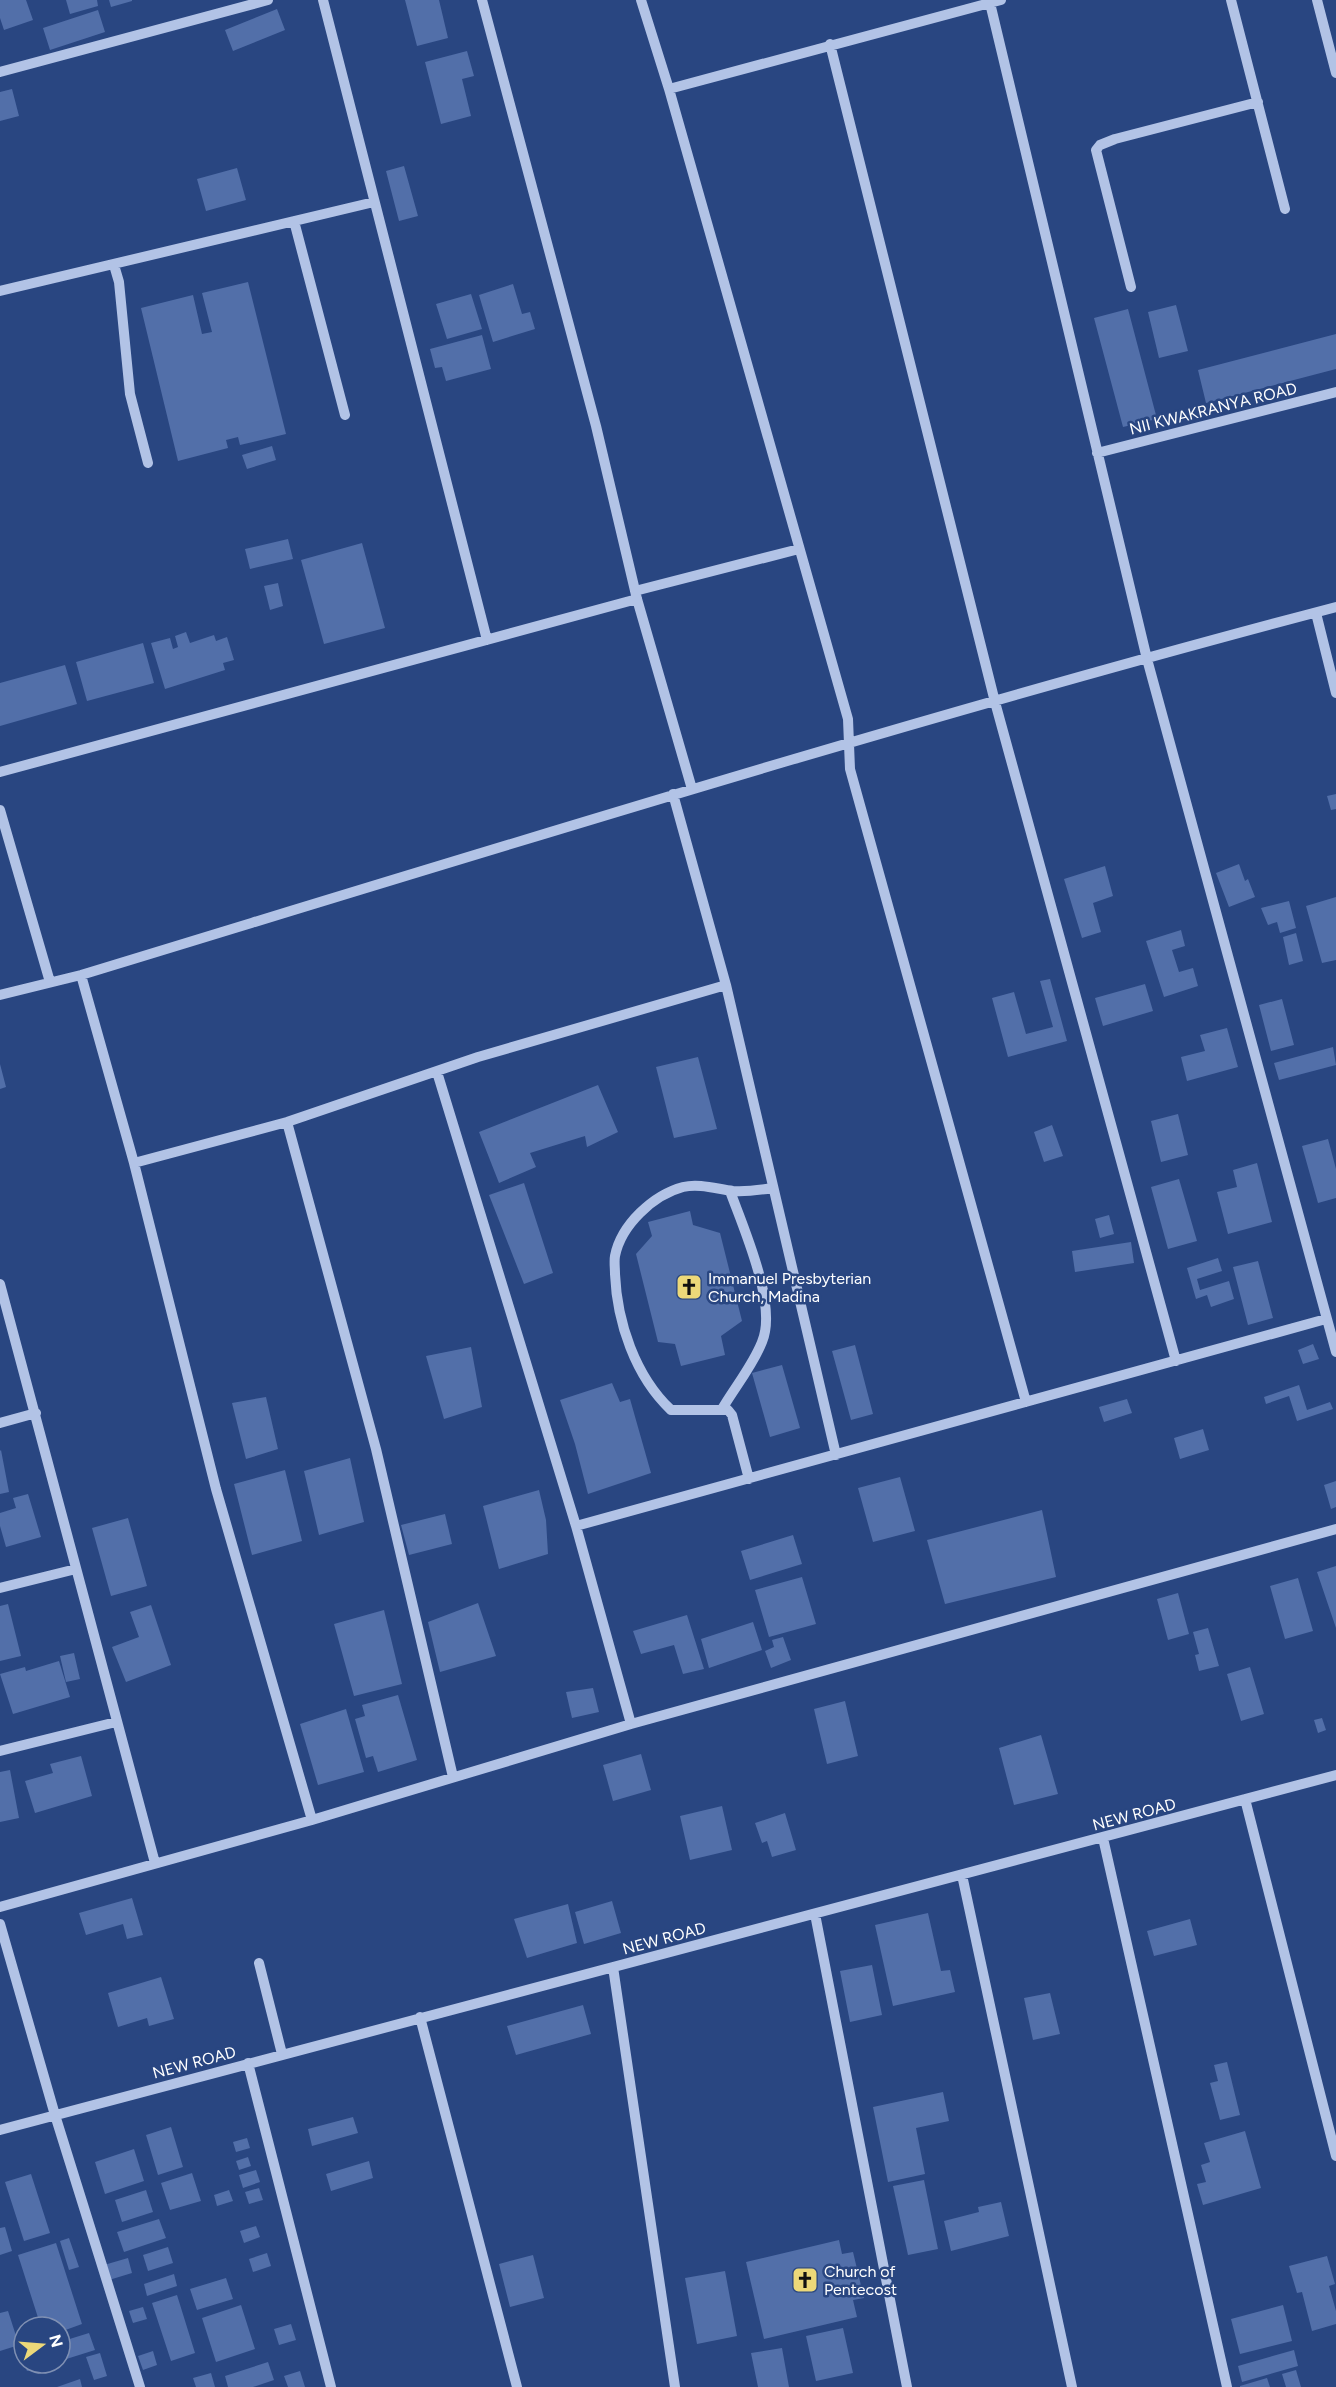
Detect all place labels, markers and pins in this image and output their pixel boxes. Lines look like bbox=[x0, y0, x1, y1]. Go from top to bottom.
place label: Immanuel Presbyterian Church, Madina bbox=[708, 1269, 871, 1306]
church icon: Immanuel Presbyterian Church, Madina bbox=[674, 1272, 704, 1302]
place label: Church of Pentecost bbox=[824, 2262, 897, 2299]
church icon: Church of Pentecost bbox=[790, 2265, 820, 2295]

